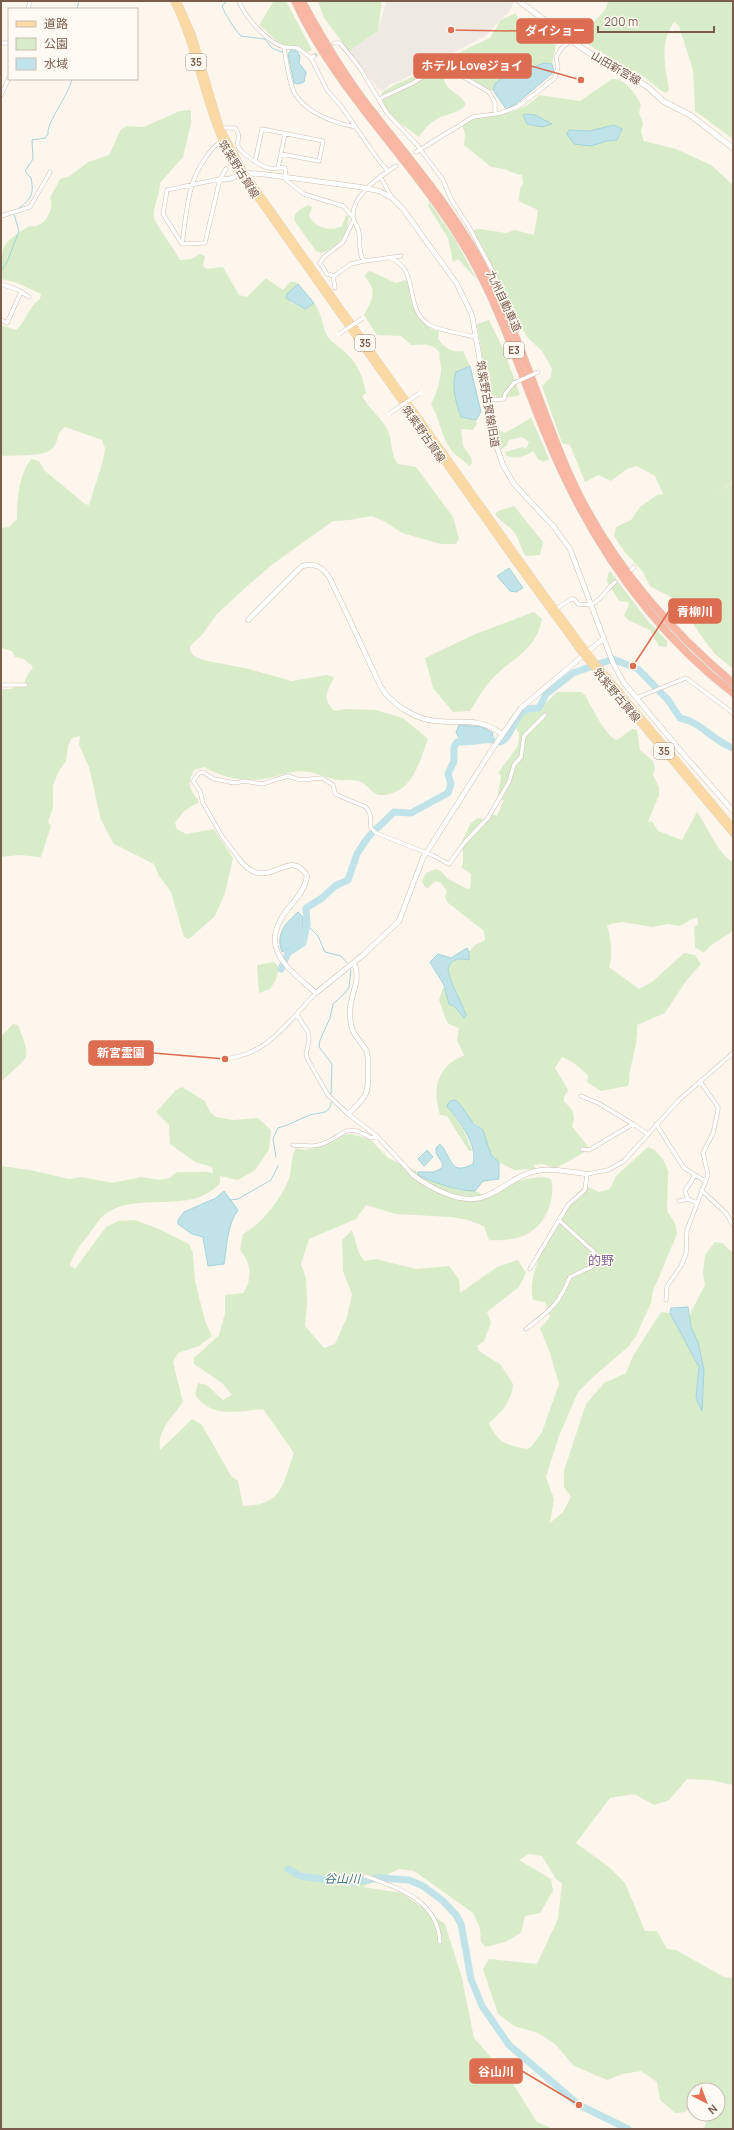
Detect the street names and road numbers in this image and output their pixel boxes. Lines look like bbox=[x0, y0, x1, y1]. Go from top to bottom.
street label: 山田新宮線 bbox=[589, 47, 644, 88]
road number: 35 bbox=[186, 54, 206, 70]
street label: 筑紫野古賀線 bbox=[216, 137, 263, 201]
street label: 九州自動車道 bbox=[484, 268, 525, 334]
road number: 35 bbox=[355, 335, 375, 351]
road number: E3 bbox=[504, 342, 524, 358]
street label: 筑紫野古賀線旧道 bbox=[473, 359, 504, 449]
street label: 筑紫野古賀線 bbox=[399, 402, 449, 465]
street label: 筑紫野古賀線 bbox=[590, 665, 644, 725]
road number: 35 bbox=[654, 743, 674, 759]

